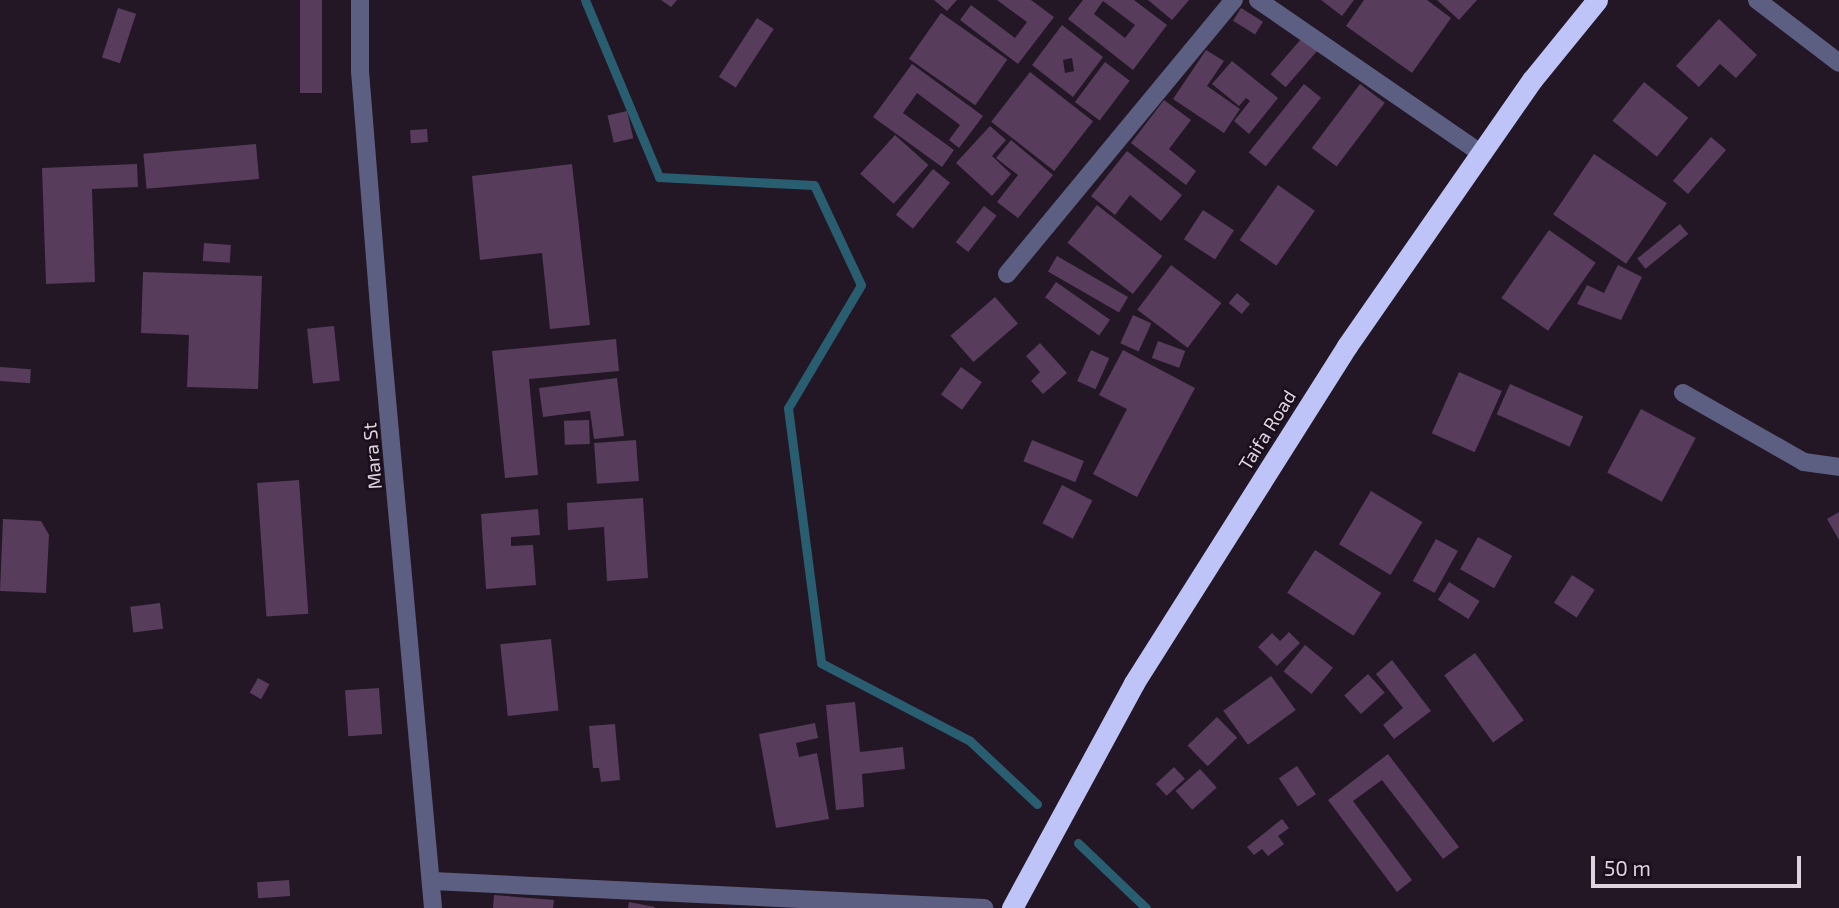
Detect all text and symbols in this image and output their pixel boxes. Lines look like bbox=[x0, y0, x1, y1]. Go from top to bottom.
street label: Taifa Road bbox=[1233, 386, 1301, 474]
street label: Mara St bbox=[358, 422, 386, 490]
scale bar bbox=[1594, 842, 1804, 886]
text: 50 m bbox=[1604, 855, 1651, 880]

